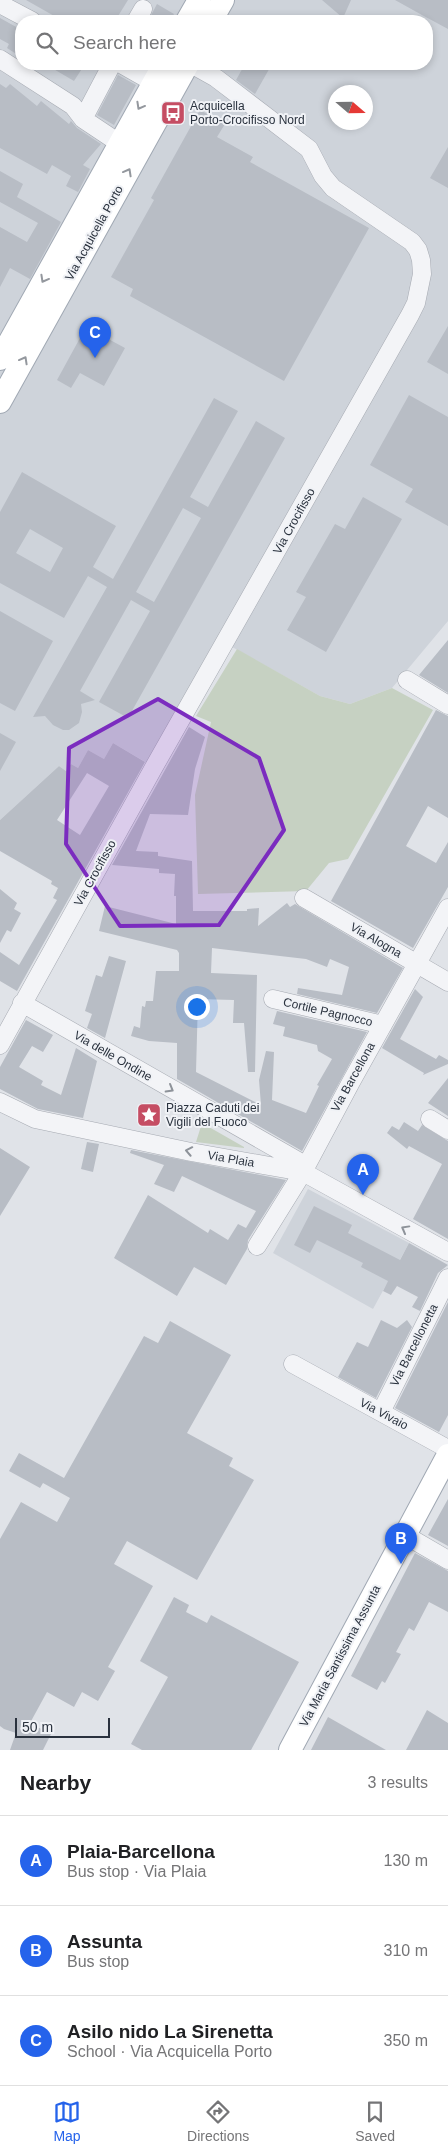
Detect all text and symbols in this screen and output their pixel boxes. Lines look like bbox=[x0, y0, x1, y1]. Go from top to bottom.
search box bbox=[15, 15, 433, 70]
icon: search bbox=[33, 29, 61, 57]
text: Search here bbox=[73, 32, 177, 53]
north arrow bbox=[328, 85, 373, 130]
place label: Acquicella Porto-Crocifisso Nord bbox=[190, 99, 305, 127]
bus stop icon: Acquicella Porto-Crocifisso Nord bbox=[160, 100, 186, 126]
one-way arrow bbox=[136, 101, 146, 110]
one-way arrow bbox=[122, 168, 132, 177]
street label: Via Acquicella Porto bbox=[62, 183, 126, 283]
one-way arrow bbox=[40, 274, 50, 283]
pin: C bbox=[79, 317, 111, 358]
one-way arrow bbox=[17, 356, 27, 365]
street label: Via Crocifisso bbox=[270, 485, 318, 556]
street label: Via Crocifisso bbox=[71, 837, 119, 908]
street label: Via Alogna bbox=[348, 920, 405, 961]
your location bbox=[184, 994, 210, 1020]
street label: Cortile Pagnocco bbox=[282, 995, 374, 1029]
street label: Via delle Ondine bbox=[71, 1028, 155, 1084]
street label: Via Barcellona bbox=[328, 1040, 378, 1114]
one-way arrow bbox=[165, 1083, 174, 1093]
place label: Piazza Caduti dei Vigili del Fuoco bbox=[166, 1101, 259, 1129]
place icon: Piazza Caduti dei Vigili del Fuoco bbox=[136, 1102, 162, 1128]
one-way arrow bbox=[185, 1147, 194, 1157]
street label: Via Plaia bbox=[207, 1148, 256, 1170]
pin: A bbox=[347, 1154, 379, 1195]
one-way arrow bbox=[402, 1225, 411, 1235]
street label: Via Barcellonetta bbox=[387, 1301, 441, 1389]
street label: Via Vivaio bbox=[357, 1395, 411, 1433]
pin: B bbox=[385, 1523, 417, 1564]
street label: Via Maria Santissima Assunta bbox=[297, 1582, 384, 1729]
scale bar bbox=[15, 1715, 110, 1738]
text: 50 m bbox=[22, 1719, 53, 1735]
text: Nearby bbox=[20, 1771, 91, 1794]
text: 3 results bbox=[368, 1774, 428, 1791]
text: Plaia-Barcellona bbox=[67, 1841, 215, 1862]
text: A bbox=[30, 1852, 42, 1869]
text: 130 m bbox=[384, 1852, 428, 1869]
text: Bus stop · Via Plaia bbox=[67, 1863, 206, 1880]
text: Assunta bbox=[67, 1931, 142, 1952]
text: B bbox=[30, 1942, 42, 1959]
text: 310 m bbox=[384, 1942, 428, 1959]
text: Bus stop bbox=[67, 1953, 129, 1970]
text: Asilo nido La Sirenetta bbox=[67, 2021, 273, 2042]
text: C bbox=[30, 2032, 42, 2049]
text: 350 m bbox=[384, 2032, 428, 2049]
text: School · Via Acquicella Porto bbox=[67, 2043, 272, 2060]
tab: Map bbox=[53, 2098, 81, 2144]
tab: Directions bbox=[187, 2098, 249, 2144]
tab: Saved bbox=[355, 2098, 395, 2144]

